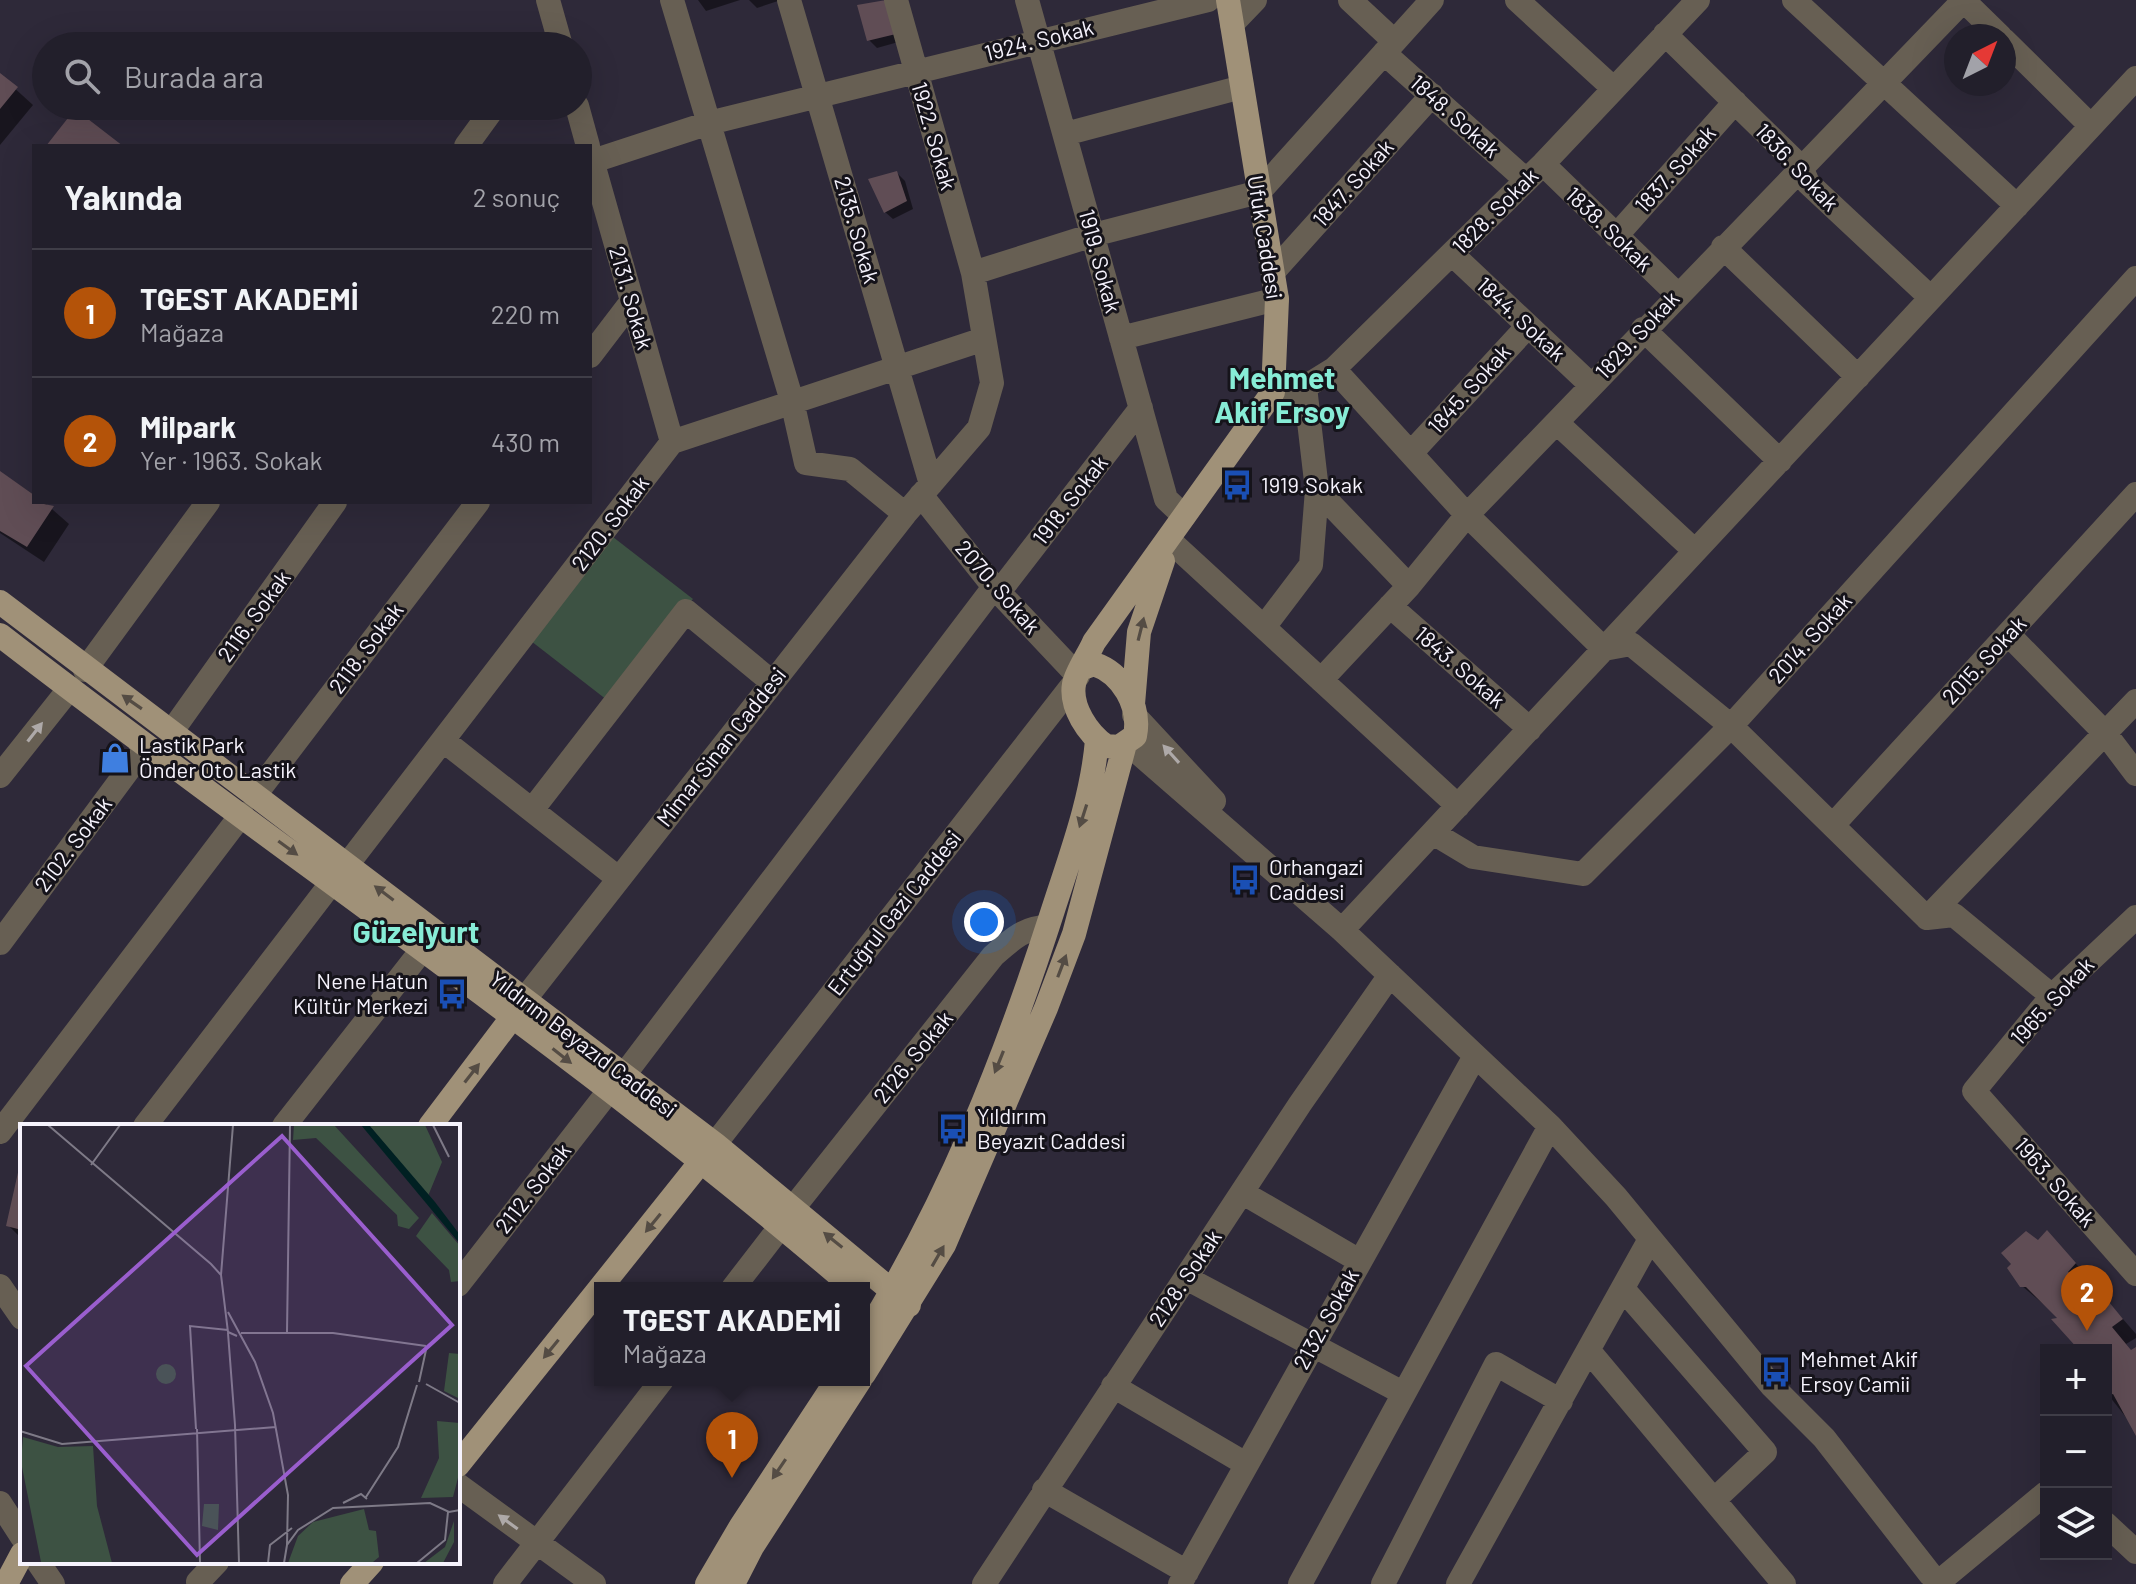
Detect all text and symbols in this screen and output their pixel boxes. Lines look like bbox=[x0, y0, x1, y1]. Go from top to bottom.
street label: 1924. Sokak bbox=[982, 13, 1096, 65]
north arrow bbox=[1944, 24, 2016, 96]
search box bbox=[32, 32, 592, 120]
icon: search bbox=[60, 54, 104, 98]
text: Burada ara bbox=[124, 58, 264, 94]
street label: 1848. Sokak bbox=[1406, 68, 1506, 162]
street label: 1922. Sokak bbox=[907, 79, 963, 193]
street label: 1836. Sokak bbox=[1751, 117, 1845, 216]
street label: 1837. Sokak bbox=[1628, 119, 1720, 217]
street label: 1847. Sokak bbox=[1306, 133, 1398, 231]
street label: 1828. Sokak bbox=[1446, 162, 1543, 259]
street label: 2135. Sokak bbox=[830, 173, 886, 286]
street label: Ufuk Caddesi bbox=[1243, 173, 1289, 300]
text: Yakında bbox=[64, 176, 183, 217]
text: 2 sonuç bbox=[473, 181, 560, 212]
street label: 1838. Sokak bbox=[1561, 181, 1658, 276]
street label: 1919. Sokak bbox=[1075, 206, 1127, 315]
street label: 2131. Sokak bbox=[605, 243, 659, 353]
street label: 1844. Sokak bbox=[1472, 271, 1571, 366]
text: TGEST AKADEMİ bbox=[140, 280, 359, 316]
street label: 1829. Sokak bbox=[1589, 285, 1684, 384]
text: 1 bbox=[85, 298, 95, 329]
text: 220 m bbox=[491, 298, 560, 329]
text: Mağaza bbox=[140, 316, 224, 347]
street label: 1845. Sokak bbox=[1421, 338, 1515, 438]
district label: Mehmet Akif Ersoy bbox=[1214, 359, 1350, 429]
text: Milpark bbox=[140, 408, 236, 444]
text: 2 bbox=[83, 426, 97, 457]
text: 430 m bbox=[491, 426, 560, 457]
text: Yer · 1963. Sokak bbox=[140, 444, 323, 475]
street label: 1918. Sokak bbox=[1026, 449, 1112, 549]
bus stop icon: 1919.Sokak bbox=[1220, 468, 1254, 502]
street label: 2120. Sokak bbox=[565, 470, 653, 575]
place label: 1919.Sokak bbox=[1261, 471, 1363, 497]
street label: 2070. Sokak bbox=[951, 534, 1046, 638]
street label: 2116. Sokak bbox=[211, 565, 295, 666]
street label: 2014. Sokak bbox=[1762, 587, 1856, 688]
street label: 2118. Sokak bbox=[323, 597, 408, 698]
street label: 2015. Sokak bbox=[1936, 610, 2031, 709]
one-way arrow bbox=[1136, 616, 1148, 641]
street label: 1843. Sokak bbox=[1410, 620, 1511, 712]
street label: Mimar Sinan Caddesi bbox=[650, 662, 790, 831]
one-way arrow bbox=[121, 695, 142, 711]
one-way arrow bbox=[26, 722, 42, 742]
place label: Lastik Park Önder Oto Lastik bbox=[139, 731, 296, 782]
shop icon: Lastik Park Önder Oto Lastik bbox=[98, 741, 132, 775]
one-way arrow bbox=[1162, 745, 1180, 764]
street label: 2102. Sokak bbox=[28, 791, 116, 896]
one-way arrow bbox=[1076, 805, 1088, 829]
street label: Ertuğrul Gazi Caddesi bbox=[821, 825, 965, 1000]
one-way arrow bbox=[277, 839, 298, 855]
place label: Orhangazi Caddesi bbox=[1269, 853, 1363, 904]
bus stop icon: Orhangazi Caddesi bbox=[1228, 863, 1262, 897]
one-way arrow bbox=[374, 885, 394, 901]
your location bbox=[964, 902, 1004, 942]
district label: Güzelyurt bbox=[353, 913, 479, 949]
street label: 1965. Sokak bbox=[2004, 951, 2098, 1049]
one-way arrow bbox=[1057, 953, 1069, 977]
street label: Yıldırım Beyazıd Caddesi bbox=[485, 965, 682, 1122]
place label: Nene Hatun Kültür Merkezi bbox=[293, 967, 428, 1018]
bus stop icon: Nene Hatun Kültür Merkezi bbox=[435, 977, 469, 1011]
street label: 2126. Sokak bbox=[867, 1005, 957, 1108]
one-way arrow bbox=[552, 1047, 572, 1063]
one-way arrow bbox=[992, 1050, 1005, 1074]
one-way arrow bbox=[464, 1062, 481, 1083]
place label: Yıldırım Beyazıt Caddesi bbox=[977, 1102, 1125, 1153]
bus stop icon: Yıldırım Beyazıt Caddesi bbox=[936, 1112, 970, 1146]
inset map bbox=[20, 1124, 460, 1564]
street label: 1963. Sokak bbox=[2010, 1131, 2102, 1231]
street label: 2112. Sokak bbox=[489, 1137, 575, 1238]
one-way arrow bbox=[644, 1212, 661, 1233]
street label: 2128. Sokak bbox=[1142, 1224, 1226, 1331]
one-way arrow bbox=[823, 1231, 844, 1248]
one-way arrow bbox=[931, 1245, 945, 1267]
street label: 2132. Sokak bbox=[1287, 1264, 1363, 1373]
pin: 2 bbox=[2061, 1265, 2113, 1331]
popup bbox=[594, 1282, 870, 1386]
text: TGEST AKADEMİ bbox=[623, 1301, 841, 1337]
text: Mağaza bbox=[623, 1337, 707, 1368]
one-way arrow bbox=[543, 1339, 560, 1359]
map controls bbox=[2040, 1344, 2112, 1560]
button: + bbox=[2040, 1344, 2112, 1416]
place label: Mehmet Akif Ersoy Camii bbox=[1800, 1345, 1918, 1396]
bus stop icon: Mehmet Akif Ersoy Camii bbox=[1759, 1355, 1793, 1389]
pin: 1 bbox=[706, 1412, 758, 1478]
button: − bbox=[2040, 1416, 2112, 1488]
one-way arrow bbox=[772, 1458, 787, 1479]
button: layers bbox=[2040, 1488, 2112, 1560]
one-way arrow bbox=[497, 1514, 519, 1530]

